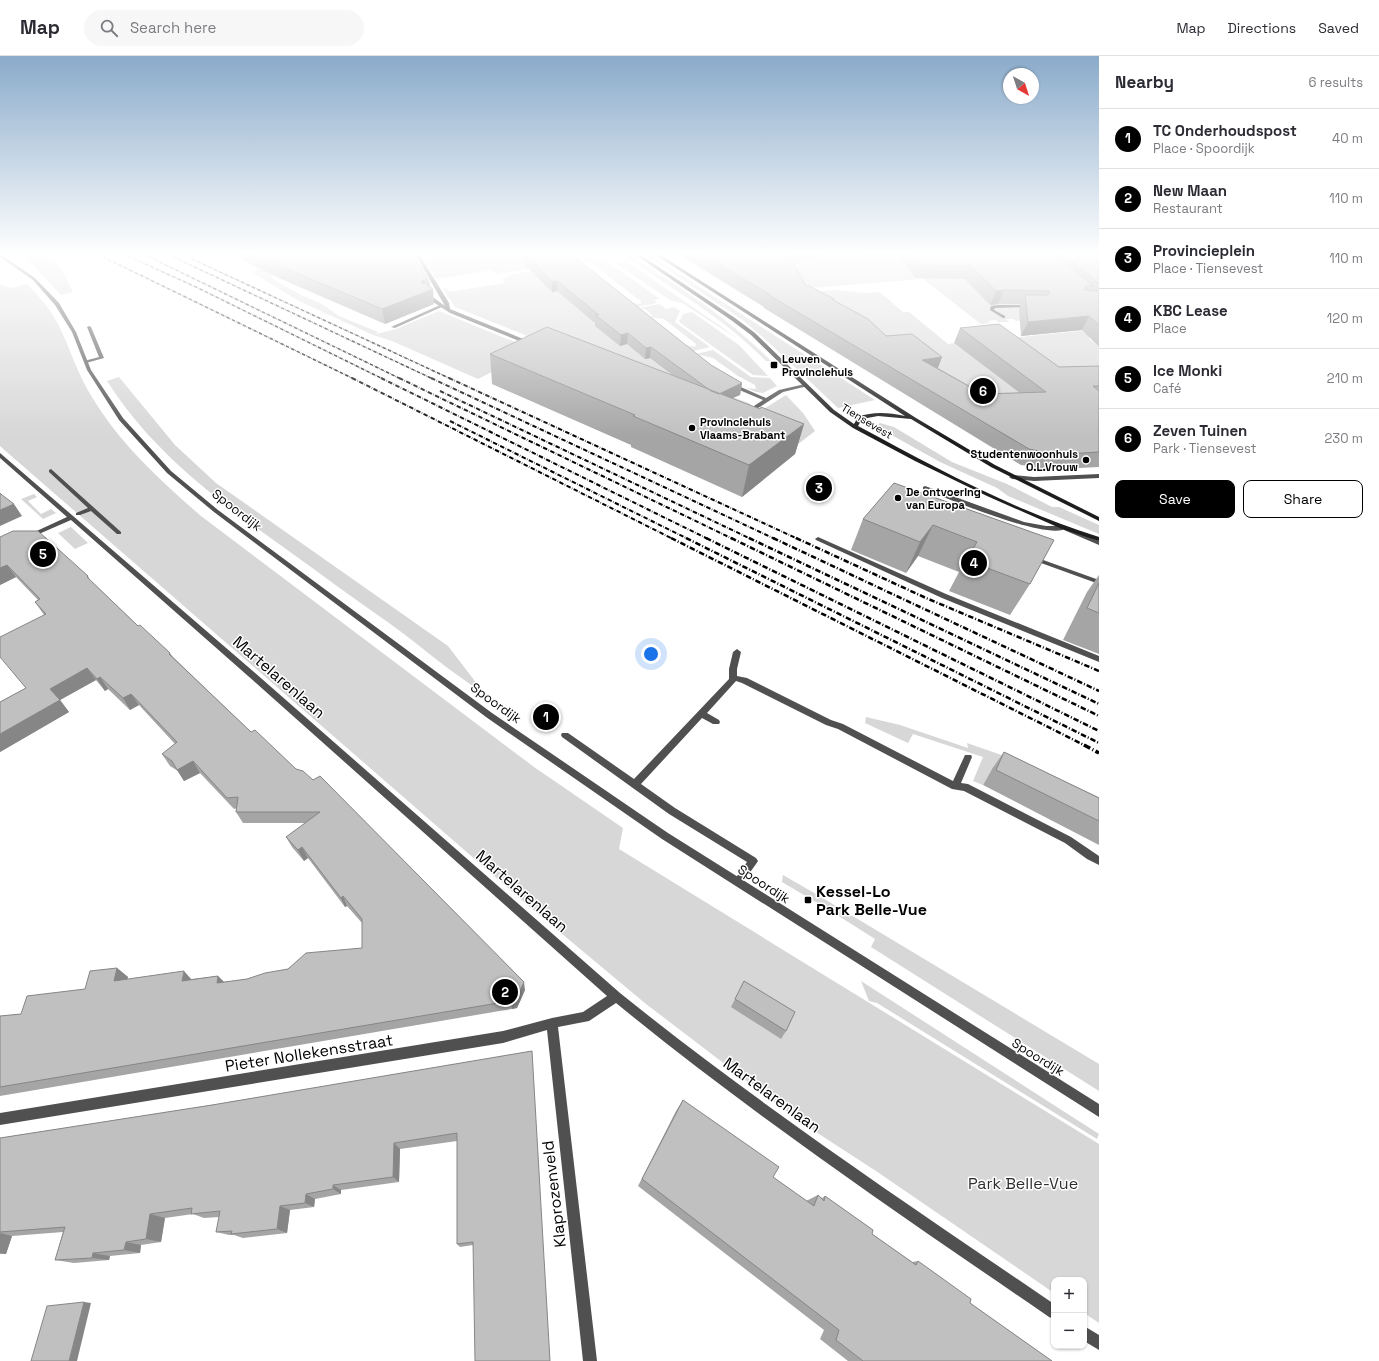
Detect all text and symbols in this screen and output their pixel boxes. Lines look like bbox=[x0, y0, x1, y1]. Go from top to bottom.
search box bbox=[84, 10, 364, 46]
text: Map bbox=[20, 15, 60, 40]
icon: search bbox=[98, 17, 120, 39]
text: Search here bbox=[130, 18, 216, 37]
text: Map bbox=[1176, 19, 1206, 37]
text: Directions bbox=[1228, 19, 1296, 37]
text: Saved bbox=[1318, 19, 1359, 37]
north arrow bbox=[1003, 68, 1039, 104]
text: Nearby bbox=[1115, 71, 1174, 93]
text: 6 results bbox=[1309, 74, 1363, 91]
text: TC Onderhoudspost bbox=[1153, 121, 1297, 140]
text: 1 bbox=[1125, 130, 1131, 147]
text: 40 m bbox=[1332, 130, 1363, 147]
text: Place · Spoordijk bbox=[1153, 140, 1255, 157]
text: New Maan bbox=[1153, 181, 1227, 200]
text: 2 bbox=[1124, 190, 1132, 207]
text: 110 m bbox=[1329, 190, 1363, 207]
text: Restaurant bbox=[1153, 200, 1223, 217]
text: Provincieplein bbox=[1153, 241, 1255, 260]
text: 3 bbox=[1124, 250, 1132, 267]
text: 110 m bbox=[1329, 250, 1363, 267]
text: Place · Tiensevest bbox=[1153, 260, 1263, 277]
text: KBC Lease bbox=[1153, 301, 1228, 320]
text: 4 bbox=[1124, 310, 1132, 327]
text: 120 m bbox=[1327, 310, 1363, 327]
text: Place bbox=[1153, 320, 1187, 337]
place label: Leuven Provinciehuis bbox=[782, 352, 853, 379]
marker: Leuven Provinciehuis bbox=[769, 360, 779, 370]
text: Ice Monki bbox=[1153, 361, 1222, 380]
text: 5 bbox=[1124, 370, 1132, 387]
text: 210 m bbox=[1327, 370, 1363, 387]
pin: 6 bbox=[970, 376, 996, 406]
text: Café bbox=[1153, 380, 1182, 397]
street label: Tiensevest bbox=[839, 400, 895, 442]
place label: Provinciehuis Vlaams-Brabant bbox=[700, 415, 785, 442]
text: Zeven Tuinen bbox=[1153, 421, 1247, 440]
marker: Provinciehuis Vlaams-Brabant bbox=[687, 423, 697, 433]
text: 6 bbox=[1124, 430, 1132, 447]
text: 230 m bbox=[1325, 430, 1363, 447]
text: Park · Tiensevest bbox=[1153, 440, 1257, 457]
place label: Studentenwoonhuis O.L.Vrouw bbox=[971, 447, 1078, 474]
marker: Studentenwoonhuis O.L.Vrouw bbox=[1081, 455, 1091, 465]
pin: 3 bbox=[806, 473, 832, 503]
button: Save bbox=[1115, 480, 1235, 518]
button: Share bbox=[1243, 480, 1363, 518]
street label: Spoordijk bbox=[209, 485, 265, 535]
place label: De ontvoering van Europa bbox=[906, 485, 981, 512]
marker: De ontvoering van Europa bbox=[893, 493, 903, 503]
pin: 5 bbox=[30, 539, 56, 569]
pin: 4 bbox=[961, 548, 987, 578]
street label: Martelarenlaan bbox=[228, 631, 330, 723]
your location bbox=[641, 644, 661, 664]
street label: Spoordijk bbox=[467, 679, 525, 727]
pin: 1 bbox=[533, 702, 559, 732]
street label: Martelarenlaan bbox=[471, 845, 573, 937]
street label: Spoordijk bbox=[735, 861, 793, 907]
place label: Kessel-Lo Park Belle-Vue bbox=[816, 881, 927, 920]
marker: Kessel-Lo Park Belle-Vue bbox=[803, 895, 813, 905]
pin: 2 bbox=[492, 977, 518, 1007]
street label: Pieter Nollekensstraat bbox=[224, 1029, 394, 1077]
street label: Spoordijk bbox=[1009, 1034, 1067, 1080]
street label: Martelarenlaan bbox=[719, 1052, 825, 1138]
street label: Klaprozenveld bbox=[537, 1139, 571, 1249]
park label: Park Belle-Vue bbox=[968, 1173, 1078, 1194]
map controls bbox=[1051, 1277, 1087, 1349]
button: + bbox=[1051, 1277, 1087, 1313]
button: − bbox=[1051, 1313, 1087, 1349]

